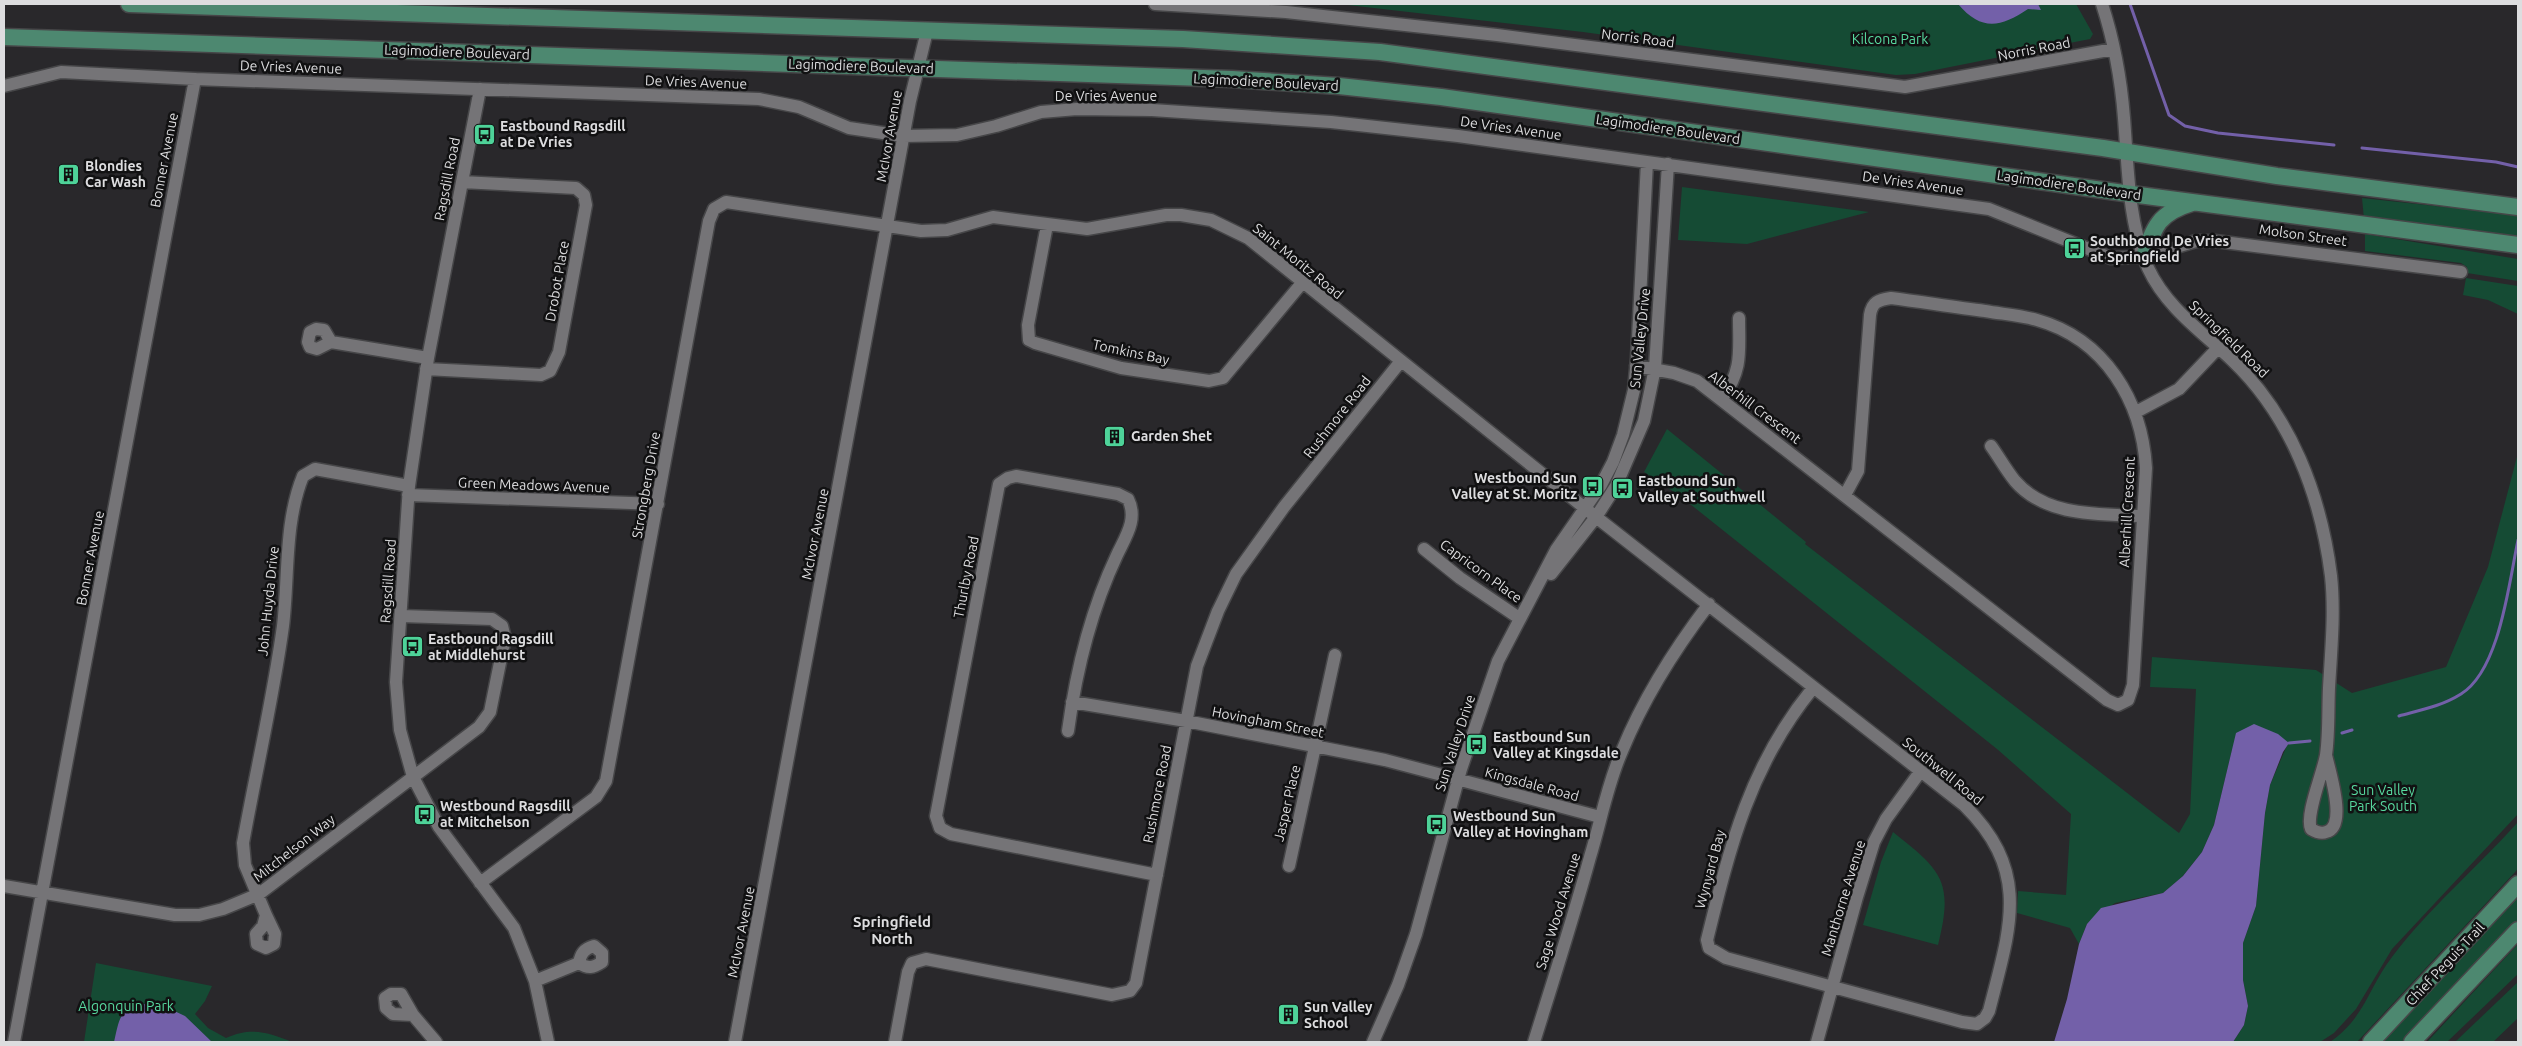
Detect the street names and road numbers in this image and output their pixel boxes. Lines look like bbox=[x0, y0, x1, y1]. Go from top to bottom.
street label: Norris Road bbox=[1600, 26, 1676, 50]
street label: Norris Road bbox=[1996, 34, 2072, 64]
street label: Lagimodiere Boulevard bbox=[384, 41, 530, 63]
street label: Lagimodiere Boulevard bbox=[788, 55, 934, 77]
street label: De Vries Avenue bbox=[240, 57, 342, 77]
street label: Lagimodiere Boulevard bbox=[1193, 70, 1339, 94]
street label: De Vries Avenue bbox=[645, 72, 747, 92]
street label: De Vries Avenue bbox=[1055, 88, 1157, 104]
street label: McIvor Avenue bbox=[873, 89, 905, 183]
street label: Bonner Avenue bbox=[147, 111, 181, 209]
street label: Lagimodiere Boulevard bbox=[1595, 111, 1741, 147]
street label: De Vries Avenue bbox=[1459, 113, 1563, 143]
street label: Ragsdill Road bbox=[431, 136, 463, 222]
street label: Lagimodiere Boulevard bbox=[1996, 167, 2142, 203]
street label: De Vries Avenue bbox=[1861, 168, 1965, 198]
street label: Saint Moritz Road bbox=[1250, 220, 1346, 302]
street label: Molson Street bbox=[2258, 221, 2348, 249]
street label: Drobot Place bbox=[542, 239, 572, 323]
street label: Sun Valley Drive bbox=[1627, 287, 1653, 389]
street label: Springfield Road bbox=[2186, 297, 2272, 381]
street label: Tomkins Bay bbox=[1091, 336, 1171, 368]
street label: Alberhill Crescent bbox=[1706, 367, 1805, 447]
street label: Rushmore Road bbox=[1300, 373, 1374, 461]
street label: Strongberg Drive bbox=[629, 430, 663, 540]
street label: Alberhill Crescent bbox=[2116, 456, 2138, 568]
street label: Green Meadows Avenue bbox=[458, 474, 610, 496]
street label: McIvor Avenue bbox=[798, 487, 832, 581]
street label: Bonner Avenue bbox=[73, 509, 107, 607]
street label: Thurlby Road bbox=[950, 535, 982, 619]
street label: Capricorn Place bbox=[1437, 536, 1525, 606]
street label: Ragsdill Road bbox=[377, 538, 399, 624]
street label: John Huyda Drive bbox=[254, 545, 282, 657]
street label: Sun Valley Drive bbox=[1432, 693, 1478, 793]
street label: Hovingham Street bbox=[1211, 703, 1326, 741]
street label: Southwell Road bbox=[1900, 734, 1986, 808]
street label: Rushmore Road bbox=[1140, 744, 1174, 844]
street label: Jasper Place bbox=[1270, 763, 1304, 843]
street label: Kingsdale Road bbox=[1483, 764, 1581, 804]
street label: Mitchelson Way bbox=[250, 811, 338, 885]
street label: Wynyard Bay bbox=[1692, 828, 1728, 910]
street label: Manthorne Avenue bbox=[1818, 838, 1868, 958]
street label: Sage Wood Avenue bbox=[1533, 851, 1583, 971]
street label: McIvor Avenue bbox=[724, 885, 758, 979]
street label: Chief Peguis Trail bbox=[2402, 919, 2488, 1009]

